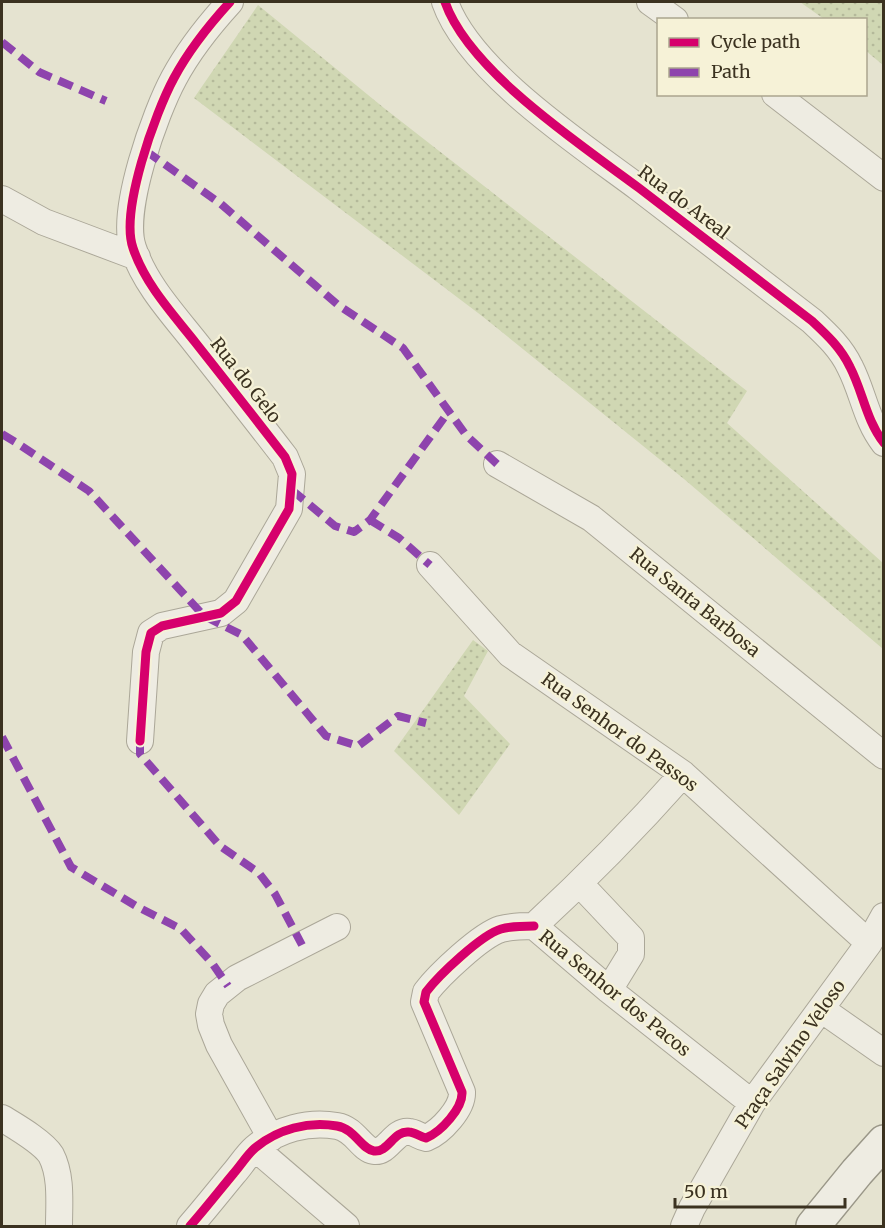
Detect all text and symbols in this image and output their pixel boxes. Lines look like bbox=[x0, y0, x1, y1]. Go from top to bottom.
legend bbox=[657, 18, 867, 96]
text: Cycle path bbox=[711, 30, 801, 53]
text: Path bbox=[711, 60, 751, 83]
street label: Rua do Areal bbox=[634, 160, 735, 244]
street label: Rua do Gelo bbox=[206, 333, 286, 427]
street label: Rua Santa Barbosa bbox=[625, 542, 765, 662]
street label: Rua Senhor do Passos bbox=[537, 667, 703, 797]
street label: Rua Senhor dos Pacos bbox=[535, 925, 695, 1061]
street label: Praça Salvino Veloso bbox=[730, 975, 850, 1133]
scale bar bbox=[675, 1171, 844, 1209]
text: 50 m bbox=[684, 1180, 728, 1203]

